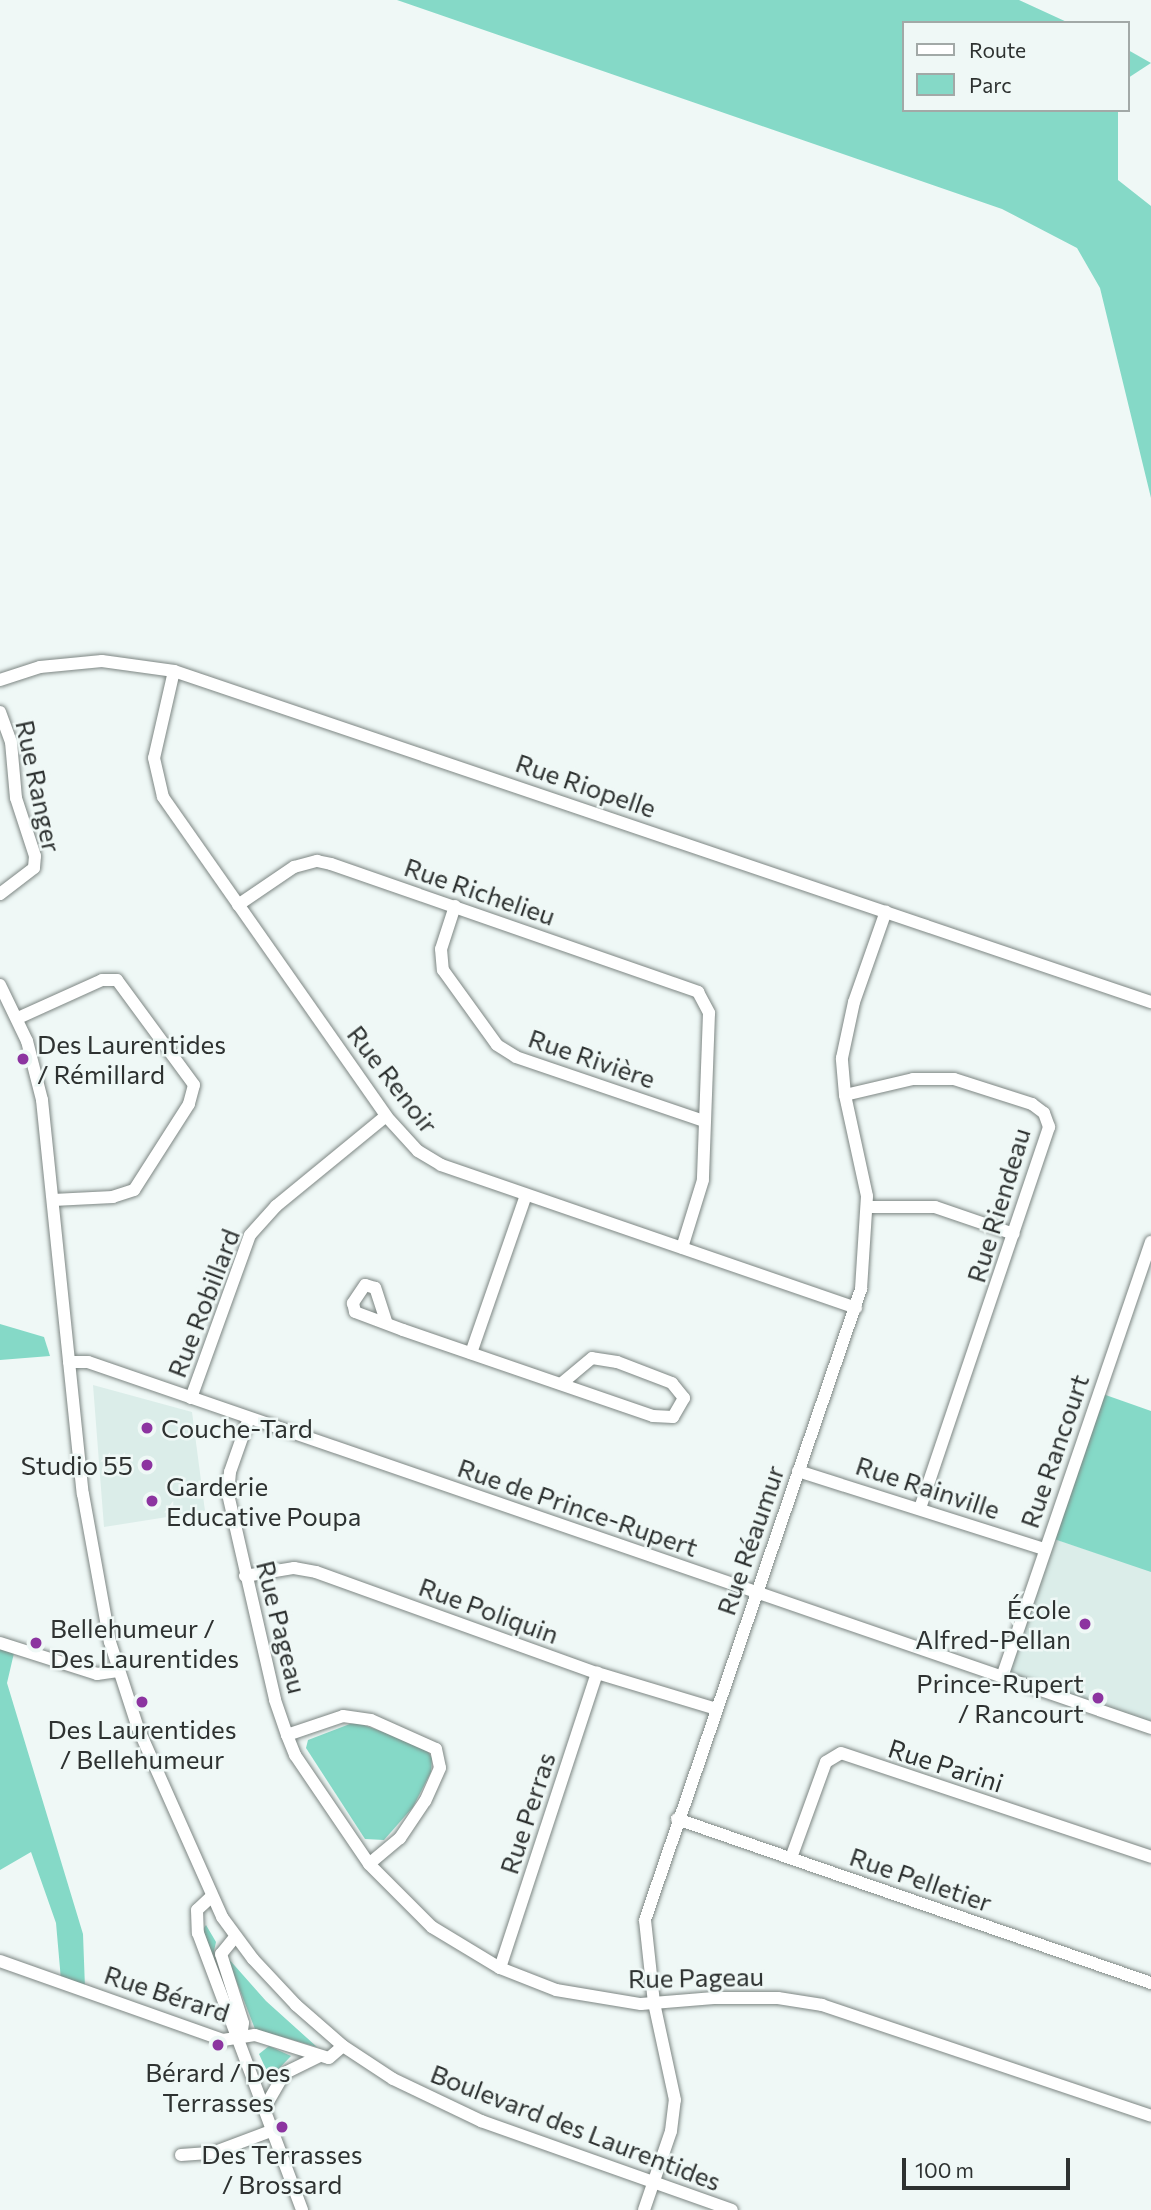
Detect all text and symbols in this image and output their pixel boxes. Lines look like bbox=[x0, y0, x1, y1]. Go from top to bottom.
legend bbox=[902, 21, 1130, 112]
text: Route bbox=[969, 37, 1026, 62]
text: Parc bbox=[969, 72, 1012, 97]
street label: Rue Ranger bbox=[10, 717, 68, 855]
street label: Rue Riopelle bbox=[512, 746, 660, 824]
street label: Rue Richelieu bbox=[400, 851, 560, 931]
street label: Rue Renoir bbox=[341, 1019, 445, 1139]
street label: Rue Rivière bbox=[525, 1022, 659, 1094]
place label: Des Laurentides / Rémillard bbox=[37, 1028, 226, 1090]
marker: Des Laurentides / Rémillard bbox=[15, 1051, 31, 1067]
street label: Rue Riendeau bbox=[960, 1124, 1036, 1286]
street label: Rue Robillard bbox=[160, 1224, 246, 1382]
street label: Rue Rancourt bbox=[1013, 1370, 1095, 1532]
place label: Couche-Tard bbox=[161, 1412, 313, 1444]
marker: Couche-Tard bbox=[139, 1420, 155, 1436]
place label: Studio 55 bbox=[21, 1449, 133, 1481]
street label: Rue Rainville bbox=[852, 1449, 1004, 1525]
street label: Rue de Prince-Rupert bbox=[454, 1451, 702, 1563]
marker: Studio 55 bbox=[139, 1457, 155, 1473]
street label: Rue Réaumur bbox=[710, 1461, 790, 1619]
place label: Garderie Educative Poupa bbox=[166, 1470, 361, 1532]
marker: Garderie Educative Poupa bbox=[144, 1493, 160, 1509]
street label: Rue Pageau bbox=[250, 1557, 314, 1697]
street label: Rue Poliquin bbox=[415, 1570, 563, 1650]
place label: École Alfred-Pellan bbox=[915, 1593, 1071, 1654]
place label: Bellehumeur / Des Laurentides bbox=[50, 1612, 239, 1674]
marker: École Alfred-Pellan bbox=[1077, 1616, 1093, 1632]
marker: Bellehumeur / Des Laurentides bbox=[28, 1635, 44, 1651]
place label: Prince-Rupert / Rancourt bbox=[916, 1667, 1084, 1728]
marker: Prince-Rupert / Rancourt bbox=[1090, 1690, 1106, 1706]
marker: Des Laurentides / Bellehumeur bbox=[134, 1694, 150, 1710]
place label: Des Laurentides / Bellehumeur bbox=[47, 1713, 237, 1774]
street label: Rue Parini bbox=[885, 1732, 1007, 1798]
street label: Rue Perras bbox=[493, 1748, 561, 1878]
street label: Rue Pelletier bbox=[846, 1840, 996, 1918]
street label: Rue Bérard bbox=[101, 1958, 233, 2028]
street label: Rue Pageau bbox=[628, 1960, 764, 1994]
marker: Bérard / Des Terrasses bbox=[210, 2037, 226, 2053]
place label: Bérard / Des Terrasses bbox=[145, 2056, 291, 2118]
street label: Boulevard des Laurentides bbox=[426, 2057, 726, 2197]
marker: Des Terrasses / Brossard bbox=[274, 2119, 290, 2135]
place label: Des Terrasses / Brossard bbox=[201, 2138, 363, 2200]
scale bar bbox=[906, 2144, 1074, 2188]
text: 100 m bbox=[915, 2157, 974, 2182]

